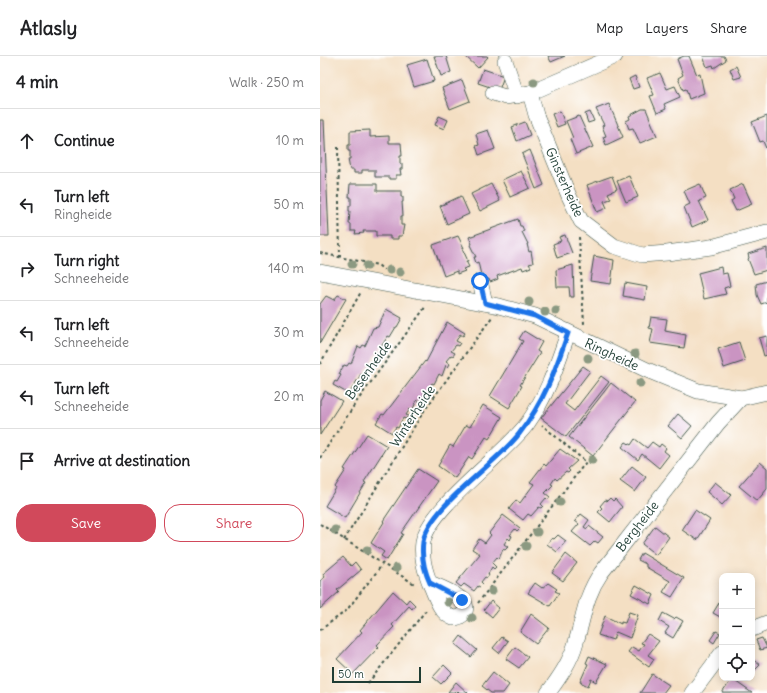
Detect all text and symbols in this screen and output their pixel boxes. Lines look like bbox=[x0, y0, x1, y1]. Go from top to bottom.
text: Atlasly bbox=[20, 16, 77, 40]
text: Map bbox=[596, 19, 623, 37]
text: Layers bbox=[645, 19, 688, 37]
text: Share bbox=[710, 19, 747, 37]
text: 4 min bbox=[16, 71, 58, 93]
text: Walk · 250 m bbox=[229, 74, 304, 91]
icon: ahead bbox=[16, 130, 38, 152]
text: Continue bbox=[54, 131, 115, 150]
text: 10 m bbox=[276, 132, 304, 149]
street label: Ginsterheide bbox=[542, 145, 587, 220]
text: Turn left bbox=[54, 187, 109, 206]
icon: left bbox=[16, 194, 38, 216]
text: 50 m bbox=[273, 196, 304, 213]
text: Ringheide bbox=[54, 206, 112, 223]
text: Turn right bbox=[54, 251, 119, 270]
icon: right bbox=[16, 258, 38, 280]
text: 140 m bbox=[268, 260, 304, 277]
text: Schneeheide bbox=[54, 270, 129, 287]
route start bbox=[471, 272, 489, 290]
text: Turn left bbox=[54, 315, 109, 334]
icon: left bbox=[16, 322, 38, 344]
text: 30 m bbox=[274, 324, 304, 341]
text: Schneeheide bbox=[54, 334, 129, 351]
street label: Ringheide bbox=[582, 335, 642, 374]
street label: Besenheide bbox=[342, 338, 395, 403]
text: Turn left bbox=[54, 379, 109, 398]
street label: Winterheide bbox=[386, 382, 439, 451]
icon: left bbox=[16, 386, 38, 408]
text: 20 m bbox=[274, 388, 304, 405]
text: Schneeheide bbox=[54, 398, 129, 415]
icon: arrive bbox=[16, 450, 38, 472]
text: Arrive at destination bbox=[54, 451, 190, 470]
street label: Bergheide bbox=[612, 497, 663, 555]
button: Save bbox=[16, 504, 156, 542]
button: Share bbox=[164, 504, 304, 542]
map controls bbox=[719, 573, 755, 681]
button: + bbox=[719, 573, 755, 609]
route end bbox=[453, 591, 471, 609]
button: − bbox=[719, 609, 755, 645]
button: locate bbox=[719, 645, 755, 681]
scale bar bbox=[332, 665, 421, 684]
text: 50 m bbox=[338, 667, 364, 681]

